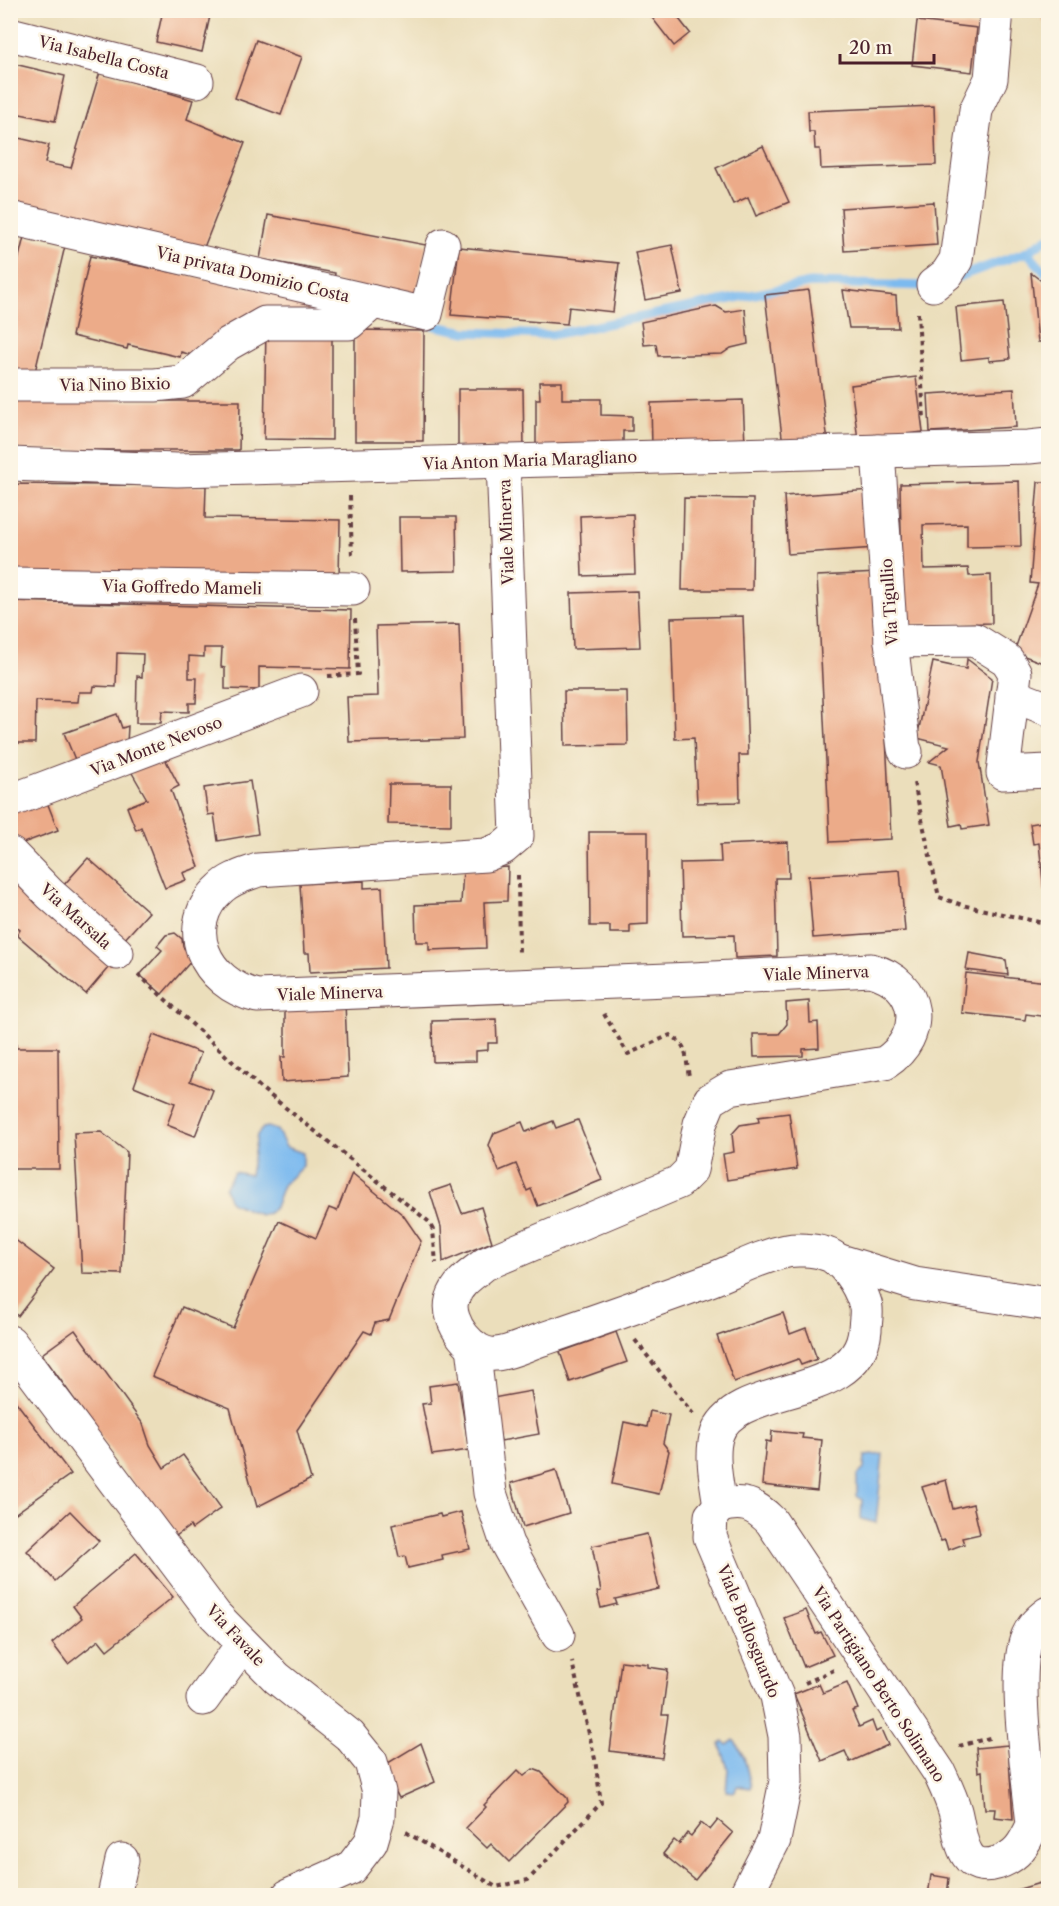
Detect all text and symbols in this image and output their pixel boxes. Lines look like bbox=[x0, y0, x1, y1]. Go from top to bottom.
scale bar bbox=[840, 27, 934, 65]
street label: Via Isabella Costa bbox=[36, 31, 172, 83]
text: 20 m bbox=[849, 37, 893, 59]
street label: Via privata Domizio Costa bbox=[153, 242, 352, 306]
street label: Via Nino Bixio bbox=[58, 373, 171, 395]
street label: Via Anton Maria Maragliano bbox=[422, 446, 638, 474]
street label: Viale Minerva bbox=[494, 478, 518, 586]
street label: Via Tigullio bbox=[876, 557, 902, 647]
street label: Via Goffredo Mameli bbox=[101, 576, 262, 598]
street label: Via Monte Nevoso bbox=[86, 712, 225, 781]
street label: Via Marsala bbox=[36, 878, 116, 953]
street label: Viale Minerva bbox=[762, 961, 870, 985]
street label: Viale Minerva bbox=[276, 981, 384, 1005]
street label: Viale Bellosguardo bbox=[713, 1560, 785, 1701]
street label: Via Partigiano Berto Solimano bbox=[808, 1581, 950, 1786]
street label: Via Favale bbox=[202, 1599, 270, 1670]

